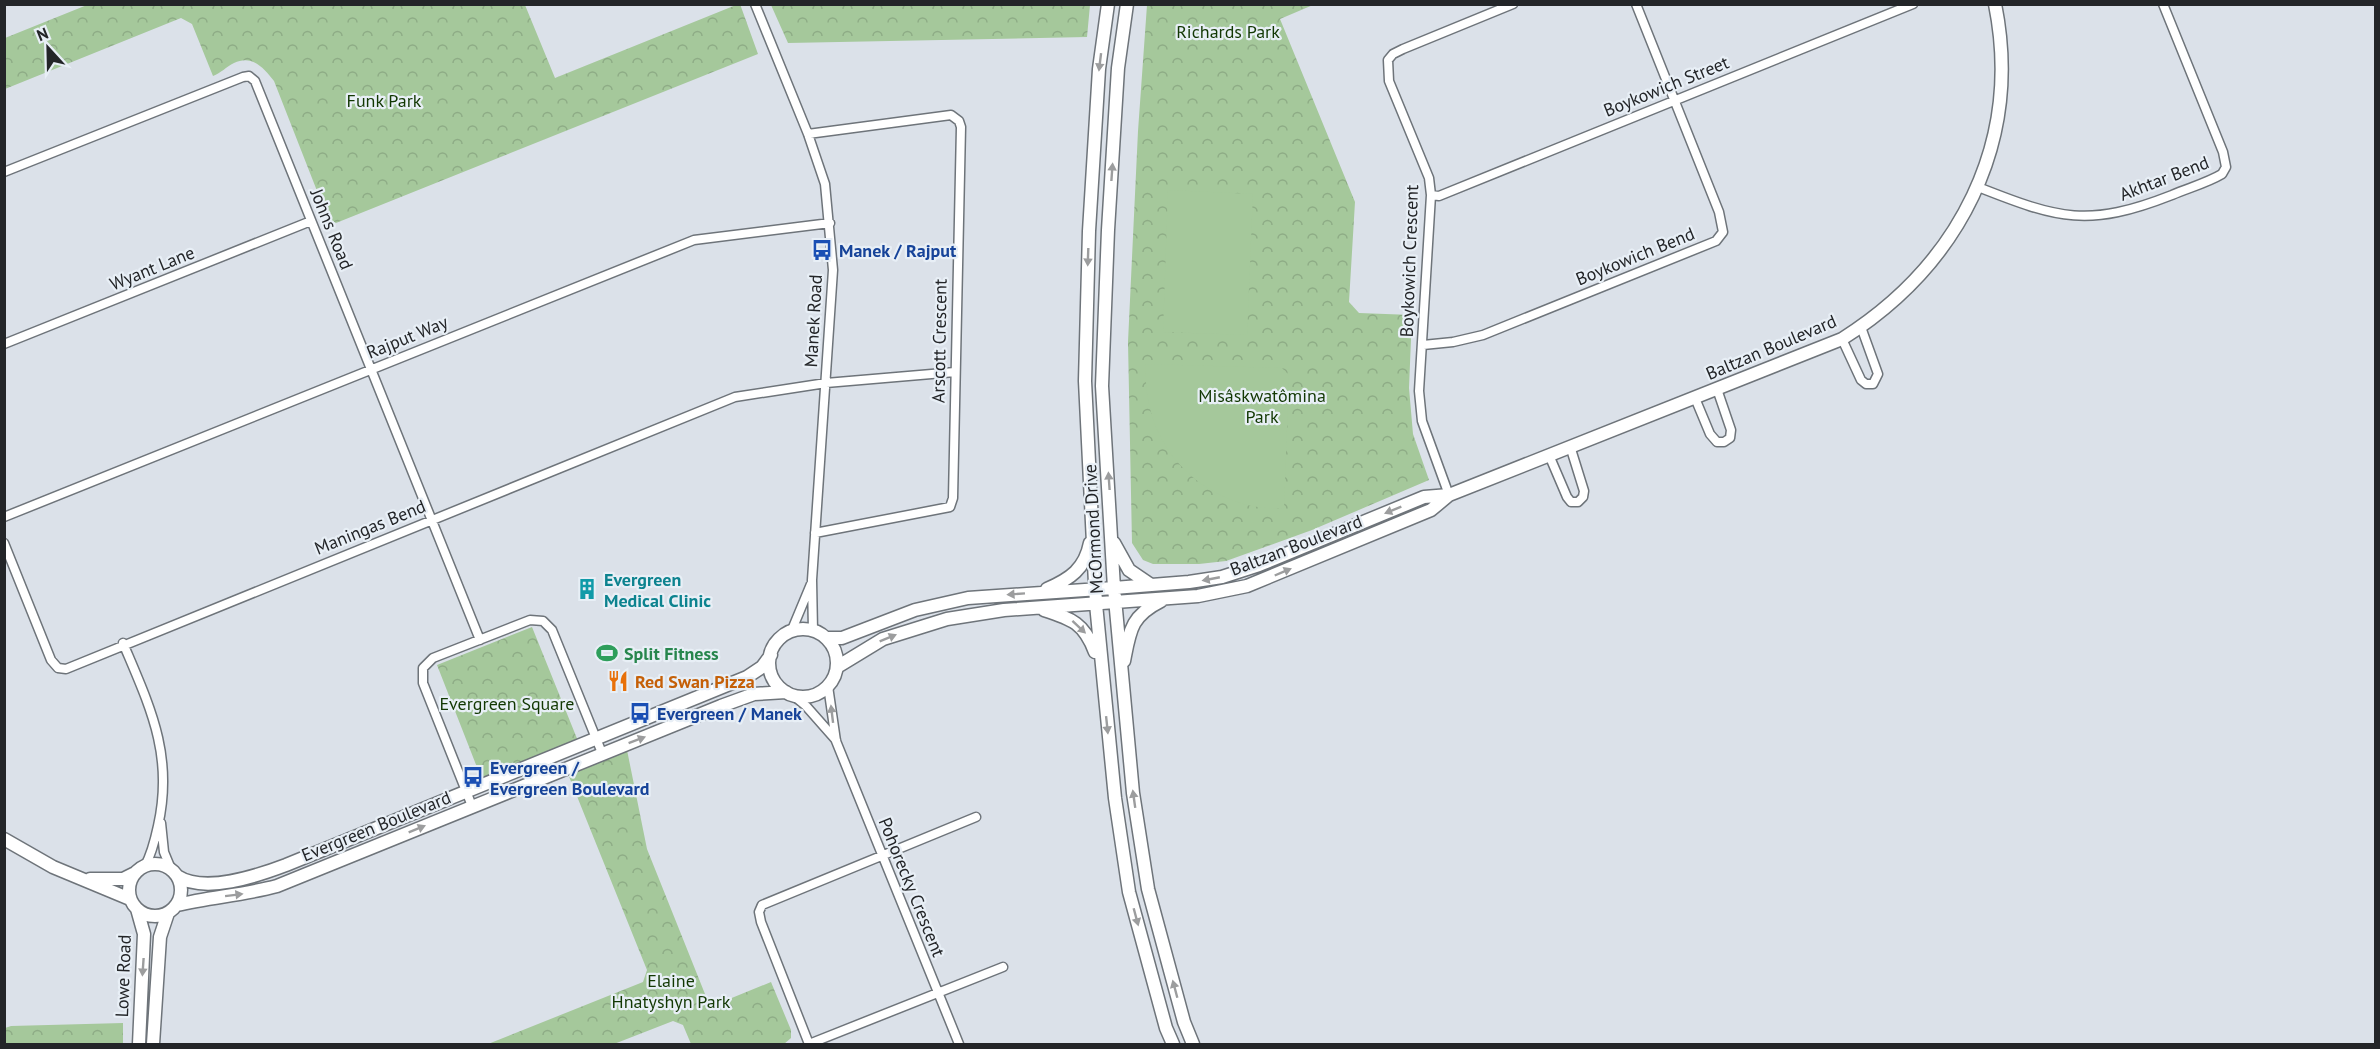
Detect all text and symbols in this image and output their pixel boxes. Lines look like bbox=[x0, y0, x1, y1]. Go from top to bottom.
north arrow bbox=[18, 18, 78, 78]
park label: Richards Park bbox=[1176, 20, 1280, 43]
text: N bbox=[34, 23, 51, 45]
street label: Boykowich Street bbox=[1600, 50, 1732, 122]
one-way arrow bbox=[1095, 53, 1105, 72]
park label: Funk Park bbox=[347, 89, 422, 112]
street label: Akhtar Bend bbox=[2116, 150, 2212, 206]
one-way arrow bbox=[1107, 162, 1117, 181]
street label: Johns Road bbox=[305, 184, 359, 273]
street label: Boykowich Crescent bbox=[1395, 184, 1423, 338]
street label: Boykowich Bend bbox=[1572, 222, 1698, 290]
bus stop icon: Manek / Rajput bbox=[810, 238, 834, 262]
place label: Manek / Rajput bbox=[839, 239, 957, 262]
street label: Wyant Lane bbox=[106, 241, 198, 295]
one-way arrow bbox=[1084, 248, 1093, 267]
street label: Manek Road bbox=[799, 274, 827, 368]
street label: Arscott Crescent bbox=[926, 279, 952, 403]
street label: Baltzan Boulevard bbox=[1702, 309, 1840, 385]
street label: Rajput Way bbox=[363, 310, 452, 364]
park label: Misâskwatômina Park bbox=[1198, 384, 1326, 428]
street label: McOrmond Drive bbox=[1078, 464, 1108, 594]
one-way arrow bbox=[1104, 471, 1113, 490]
street label: Maningas Bend bbox=[311, 494, 429, 560]
one-way arrow bbox=[1384, 505, 1402, 515]
street label: Baltzan Boulevard bbox=[1227, 509, 1365, 581]
place label: Evergreen Medical Clinic bbox=[604, 568, 711, 612]
one-way arrow bbox=[1275, 568, 1292, 577]
one-way arrow bbox=[1202, 575, 1221, 584]
building icon: Evergreen Medical Clinic bbox=[575, 577, 599, 601]
one-way arrow bbox=[1006, 589, 1025, 598]
one-way arrow bbox=[1072, 620, 1087, 634]
one-way arrow bbox=[879, 633, 897, 643]
sports icon: Split Fitness bbox=[595, 641, 619, 665]
place label: Split Fitness bbox=[624, 642, 719, 665]
restaurant icon: Red Swan Pizza bbox=[606, 669, 630, 693]
place label: Red Swan Pizza bbox=[635, 670, 755, 693]
park label: Evergreen Square bbox=[439, 692, 575, 715]
bus stop icon: Evergreen / Manek bbox=[628, 701, 652, 725]
place label: Evergreen / Manek bbox=[657, 702, 802, 725]
one-way arrow bbox=[827, 704, 836, 723]
one-way arrow bbox=[1102, 715, 1112, 734]
one-way arrow bbox=[628, 735, 646, 745]
place label: Evergreen / Evergreen Boulevard bbox=[490, 756, 650, 800]
bus stop icon: Evergreen / Evergreen Boulevard bbox=[461, 765, 485, 789]
street label: Evergreen Boulevard bbox=[298, 786, 454, 866]
one-way arrow bbox=[1130, 789, 1139, 808]
street label: Pohorecky Crescent bbox=[874, 814, 950, 960]
one-way arrow bbox=[408, 823, 426, 833]
one-way arrow bbox=[225, 891, 244, 900]
one-way arrow bbox=[1132, 909, 1141, 927]
street label: Lowe Road bbox=[110, 934, 136, 1018]
one-way arrow bbox=[138, 957, 148, 976]
park label: Elaine Hnatyshyn Park bbox=[612, 969, 731, 1013]
one-way arrow bbox=[1170, 980, 1179, 998]

